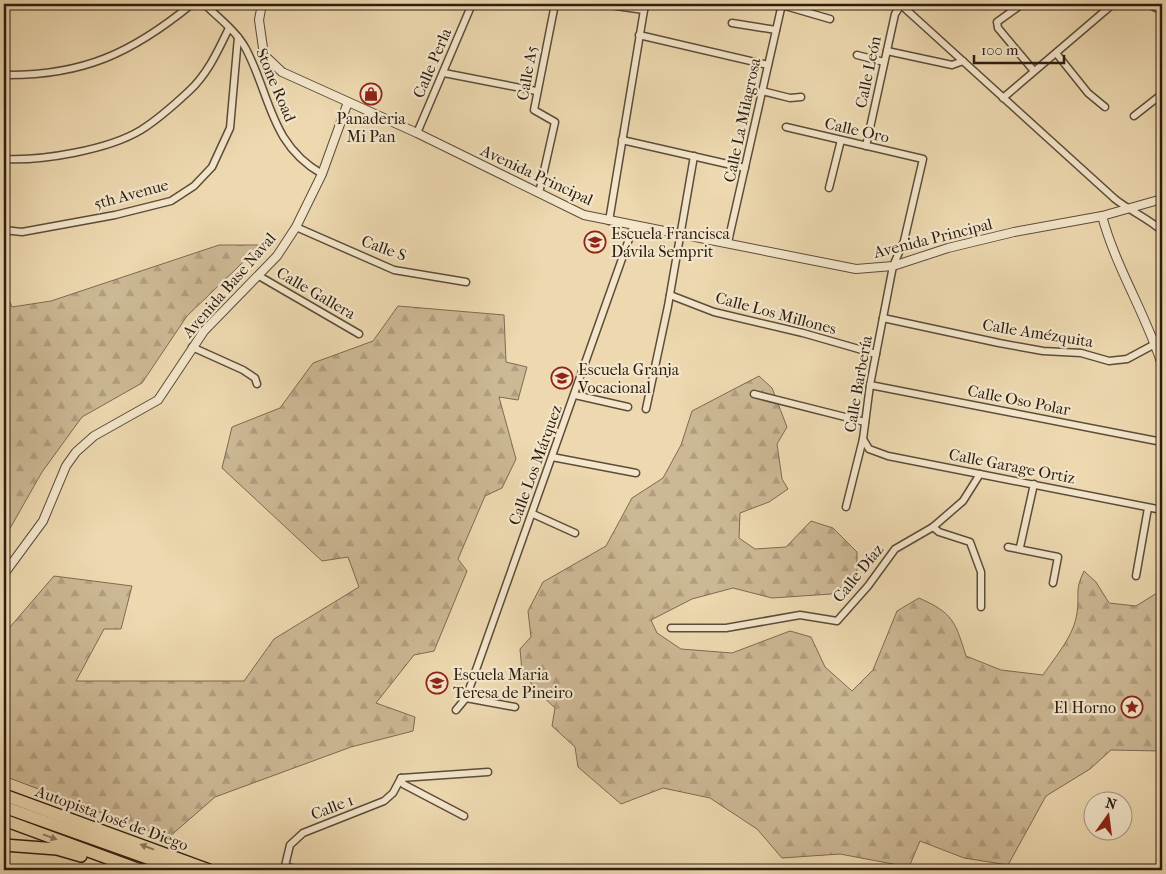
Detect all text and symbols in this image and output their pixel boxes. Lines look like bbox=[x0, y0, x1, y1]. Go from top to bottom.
street label: Calle Perla bbox=[409, 25, 455, 101]
scale bar bbox=[974, 32, 1064, 64]
street label: Calle León bbox=[851, 34, 885, 110]
text: 100 m bbox=[981, 41, 1019, 59]
street label: Calle A5 bbox=[513, 44, 541, 102]
street label: Stone Road bbox=[252, 45, 300, 125]
street label: Calle La Milagrosa bbox=[720, 55, 765, 184]
shop icon: Panaderia Mi Pan bbox=[359, 82, 383, 106]
place label: Panaderia Mi Pan bbox=[336, 109, 406, 146]
street label: Calle Oro bbox=[823, 113, 891, 147]
street label: Avenida Principal bbox=[477, 140, 597, 210]
street label: 5th Avenue bbox=[92, 175, 171, 213]
street label: Avenida Principal bbox=[871, 214, 995, 262]
place label: Escuela Francisca Dávila Semprit bbox=[611, 224, 731, 261]
street label: Avenida Base Naval bbox=[178, 228, 280, 342]
school or university icon: Escuela Francisca Dávila Semprit bbox=[583, 230, 607, 254]
street label: Calle S bbox=[359, 231, 409, 265]
street label: Calle Gallera bbox=[273, 263, 359, 323]
street label: Calle Los Millones bbox=[713, 288, 839, 338]
street label: Calle Amézquita bbox=[981, 315, 1095, 351]
street label: Calle Barbería bbox=[840, 333, 876, 434]
place label: Escuela Granja Vocacional bbox=[577, 360, 680, 397]
school or university icon: Escuela Granja Vocacional bbox=[550, 366, 574, 390]
street label: Calle Oso Polar bbox=[966, 381, 1072, 419]
street label: Calle Los Márquez bbox=[504, 402, 566, 528]
street label: Calle Garage Ortiz bbox=[947, 444, 1077, 488]
street label: Calle Díaz bbox=[829, 540, 887, 606]
place label: Escuela Maria Teresa de Pineiro bbox=[453, 665, 573, 702]
school or university icon: Escuela Maria Teresa de Pineiro bbox=[425, 671, 449, 695]
place icon: El Horno bbox=[1120, 695, 1144, 719]
place label: El Horno bbox=[1054, 698, 1116, 717]
street label: Autopista José de Diego bbox=[32, 781, 191, 855]
street label: Calle 1 bbox=[308, 790, 356, 824]
north arrow bbox=[1084, 792, 1134, 842]
text: N bbox=[1104, 794, 1119, 813]
one-way arrow bbox=[42, 834, 57, 841]
one-way arrow bbox=[139, 843, 154, 851]

